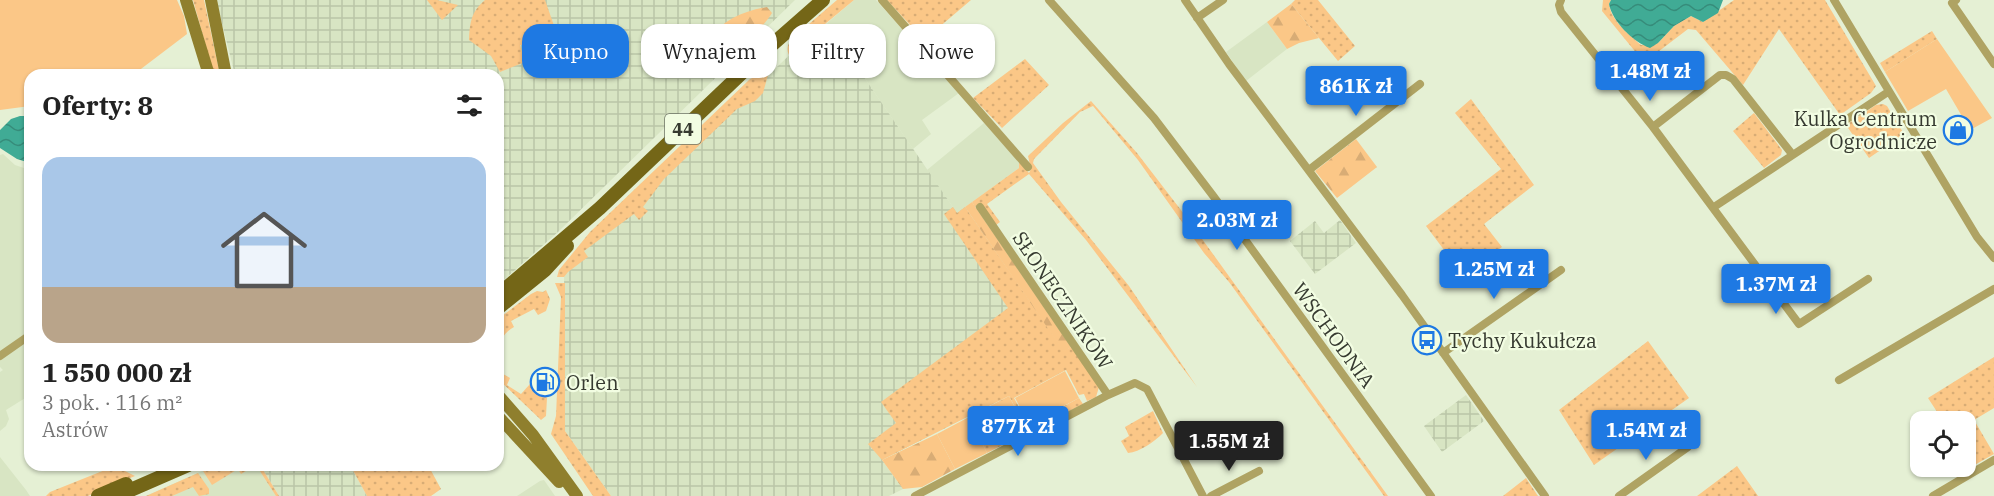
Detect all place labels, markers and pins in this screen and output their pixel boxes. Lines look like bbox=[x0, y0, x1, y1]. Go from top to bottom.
pin: 1.48M zł bbox=[1588, 51, 1712, 102]
pin: 861K zł bbox=[1301, 66, 1411, 117]
place label: Kulka Centrum Ogrodnicze bbox=[1794, 105, 1937, 155]
shop icon: Kulka Centrum Ogrodnicze bbox=[1942, 114, 1974, 146]
pin: 2.03M zł bbox=[1175, 200, 1299, 251]
pin: 1.25M zł bbox=[1432, 249, 1556, 300]
pin: 1.37M zł bbox=[1714, 264, 1838, 315]
bus stop icon: Tychy Kukułcza bbox=[1411, 324, 1443, 356]
place label: Tychy Kukułcza bbox=[1448, 327, 1597, 354]
fuel station icon: Orlen bbox=[529, 366, 561, 398]
place label: Orlen bbox=[566, 369, 619, 396]
pin: 877K zł bbox=[963, 406, 1073, 457]
pin: 1.54M zł bbox=[1584, 410, 1708, 461]
pin: 1.55M zł bbox=[1167, 421, 1291, 472]

